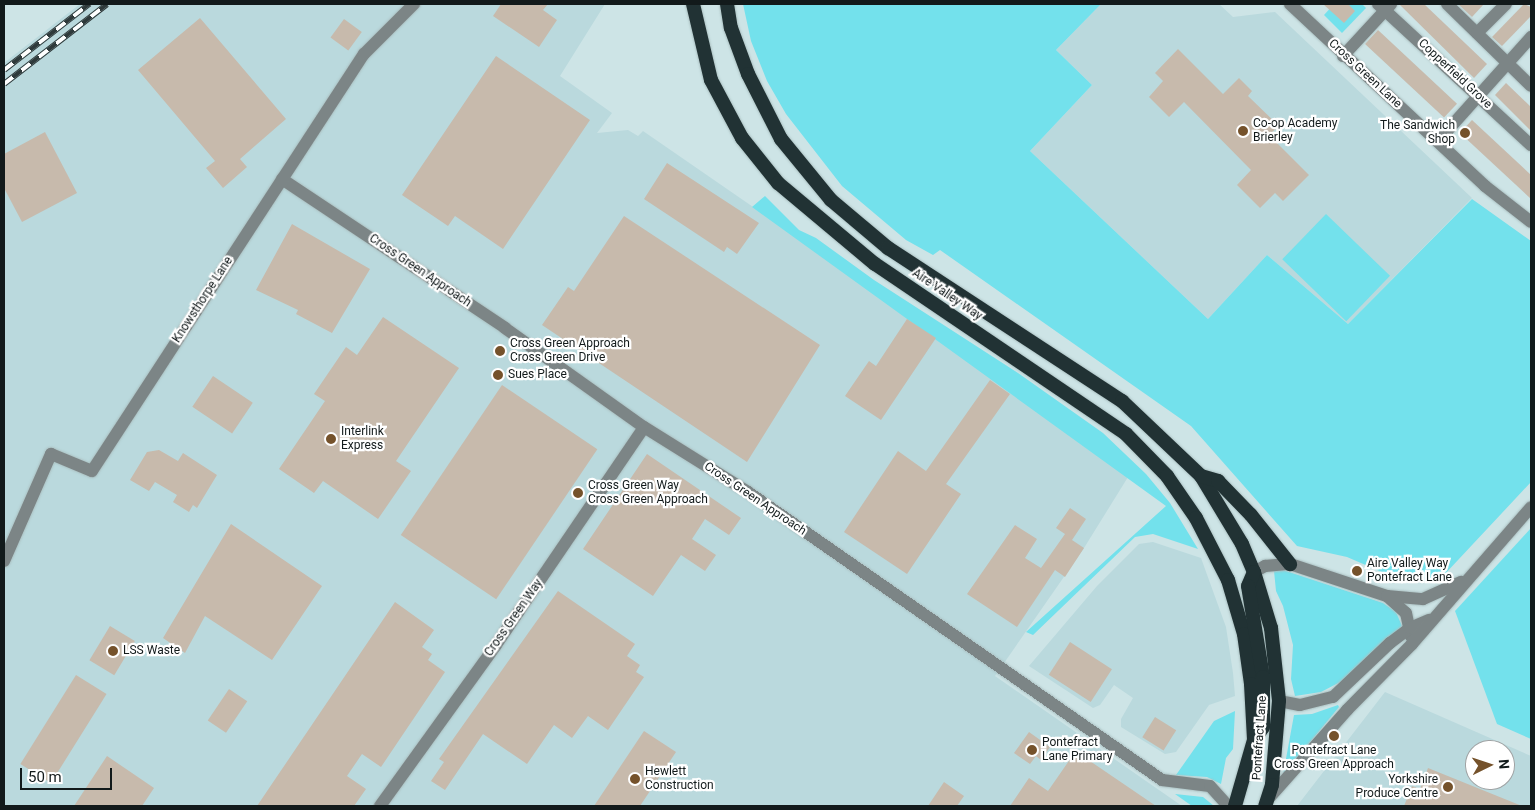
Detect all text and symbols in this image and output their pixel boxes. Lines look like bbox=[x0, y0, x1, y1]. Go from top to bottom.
street label: Copperfield Grove bbox=[1415, 36, 1495, 112]
street label: Cross Green Lane bbox=[1326, 37, 1404, 111]
place label: Co-op Academy Brierley bbox=[1253, 117, 1337, 145]
place label: The Sandwich Shop bbox=[1380, 119, 1455, 147]
marker: Co-op Academy Brierley bbox=[1237, 125, 1249, 137]
marker: The Sandwich Shop bbox=[1459, 127, 1471, 139]
street label: Cross Green Approach bbox=[366, 231, 474, 311]
street label: Knowsthorpe Lane bbox=[170, 254, 236, 346]
street label: Aire Valley Way bbox=[909, 266, 985, 324]
place label: Cross Green Approach Cross Green Drive bbox=[510, 337, 630, 365]
marker: Cross Green Approach Cross Green Drive bbox=[494, 345, 506, 357]
place label: Sues Place bbox=[508, 368, 567, 382]
marker: Sues Place bbox=[492, 369, 504, 381]
place label: Interlink Express bbox=[341, 425, 384, 453]
marker: Interlink Express bbox=[325, 433, 337, 445]
street label: Cross Green Approach bbox=[701, 459, 809, 539]
place label: Cross Green Way Cross Green Approach bbox=[588, 479, 708, 507]
marker: Cross Green Way Cross Green Approach bbox=[572, 487, 584, 499]
place label: Aire Valley Way Pontefract Lane bbox=[1367, 557, 1452, 585]
marker: Aire Valley Way Pontefract Lane bbox=[1351, 565, 1363, 577]
street label: Cross Green Way bbox=[482, 577, 546, 659]
place label: LSS Waste bbox=[123, 644, 180, 658]
marker: LSS Waste bbox=[107, 645, 119, 657]
street label: Pontefract Lane bbox=[1250, 695, 1270, 781]
marker: Pontefract Lane Cross Green Approach bbox=[1328, 730, 1340, 742]
place label: Pontefract Lane Primary bbox=[1042, 736, 1112, 764]
north arrow bbox=[1465, 740, 1515, 790]
marker: Pontefract Lane Primary bbox=[1026, 744, 1038, 756]
place label: Pontefract Lane Cross Green Approach bbox=[1274, 744, 1394, 772]
scale bar bbox=[22, 758, 115, 790]
text: N bbox=[1496, 759, 1512, 770]
place label: Hewlett Construction bbox=[645, 765, 714, 793]
text: 50 m bbox=[28, 768, 62, 786]
marker: Hewlett Construction bbox=[629, 773, 641, 785]
place label: Yorkshire Produce Centre bbox=[1356, 773, 1438, 801]
marker: Yorkshire Produce Centre bbox=[1442, 781, 1454, 793]

